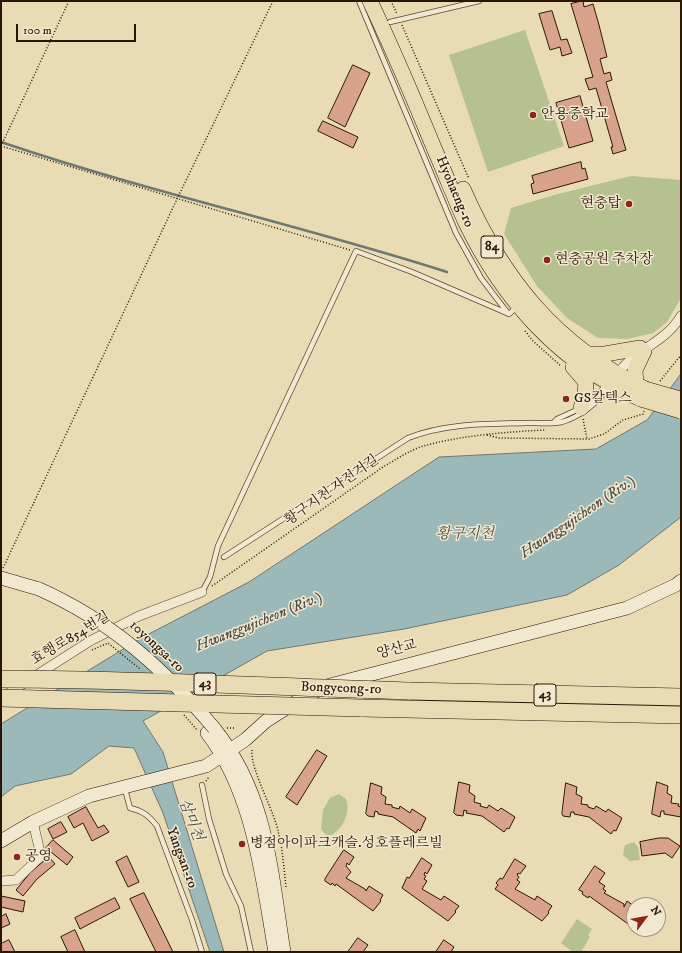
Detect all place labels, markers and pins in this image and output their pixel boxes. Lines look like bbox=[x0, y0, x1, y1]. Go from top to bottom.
place label: 안용중학교 bbox=[541, 107, 609, 123]
marker: 안용중학교 bbox=[528, 110, 538, 120]
place label: 현충탑 bbox=[580, 196, 621, 212]
marker: 현충탑 bbox=[624, 199, 634, 209]
place label: 현충공원 주차장 bbox=[555, 252, 653, 268]
marker: 현충공원 주차장 bbox=[542, 255, 552, 265]
place label: GS칼텍스 bbox=[574, 391, 632, 407]
marker: GS칼텍스 bbox=[561, 394, 571, 404]
place label: 병점아이파크캐슬.성호플레르빌 bbox=[250, 836, 443, 852]
marker: 병점아이파크캐슬.성호플레르빌 bbox=[237, 839, 247, 849]
place label: 공영 bbox=[25, 849, 52, 865]
marker: 공영 bbox=[12, 852, 22, 862]

